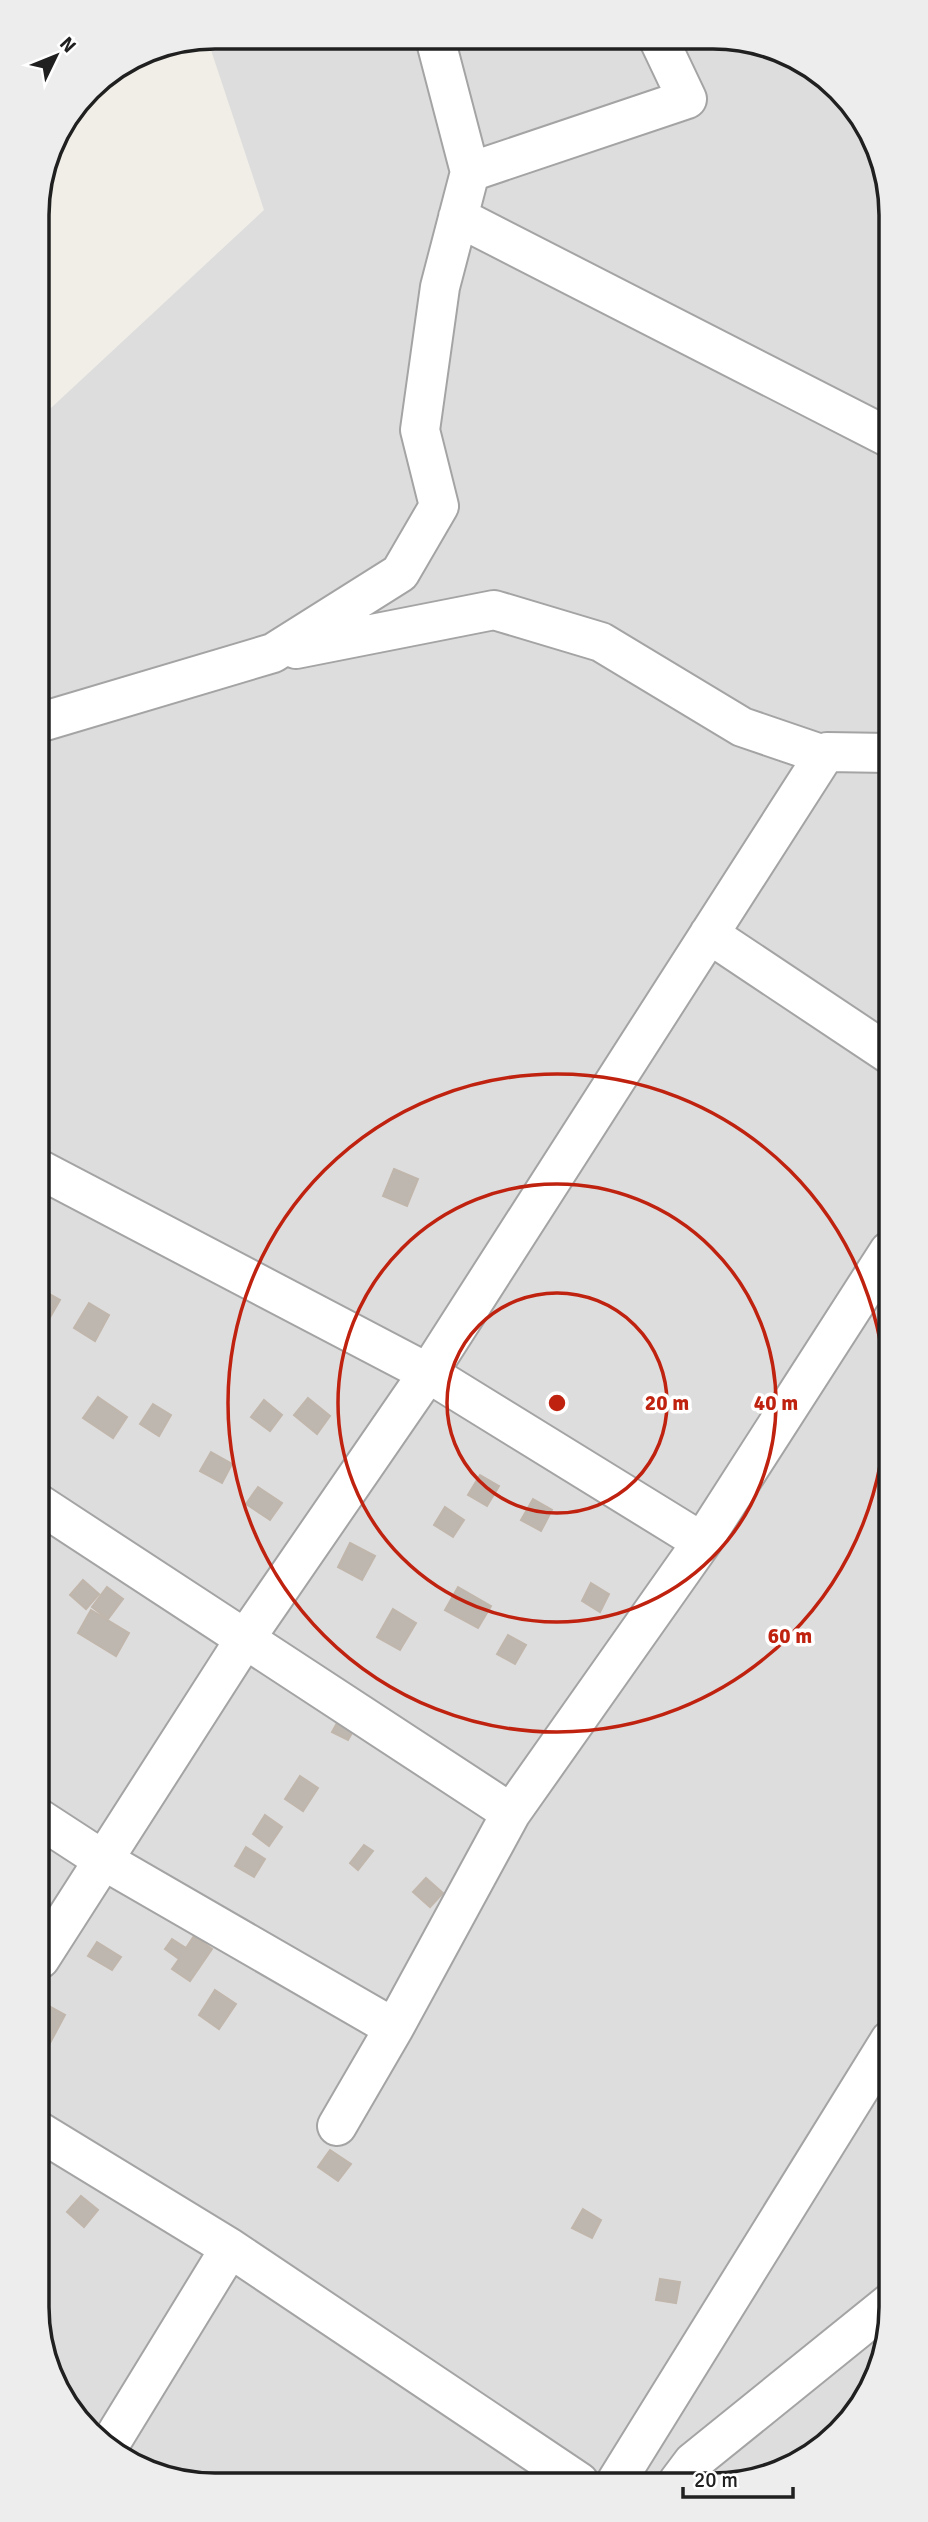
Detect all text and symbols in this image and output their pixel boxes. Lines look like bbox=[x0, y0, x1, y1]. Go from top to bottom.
north arrow bbox=[21, 21, 91, 91]
text: N bbox=[54, 32, 81, 58]
text: 20 m bbox=[645, 1390, 689, 1416]
text: 40 m bbox=[754, 1390, 798, 1416]
centre of rings bbox=[545, 1391, 569, 1415]
text: 60 m bbox=[768, 1623, 812, 1649]
scale bar bbox=[683, 2456, 793, 2500]
text: 20 m bbox=[694, 2467, 738, 2493]

